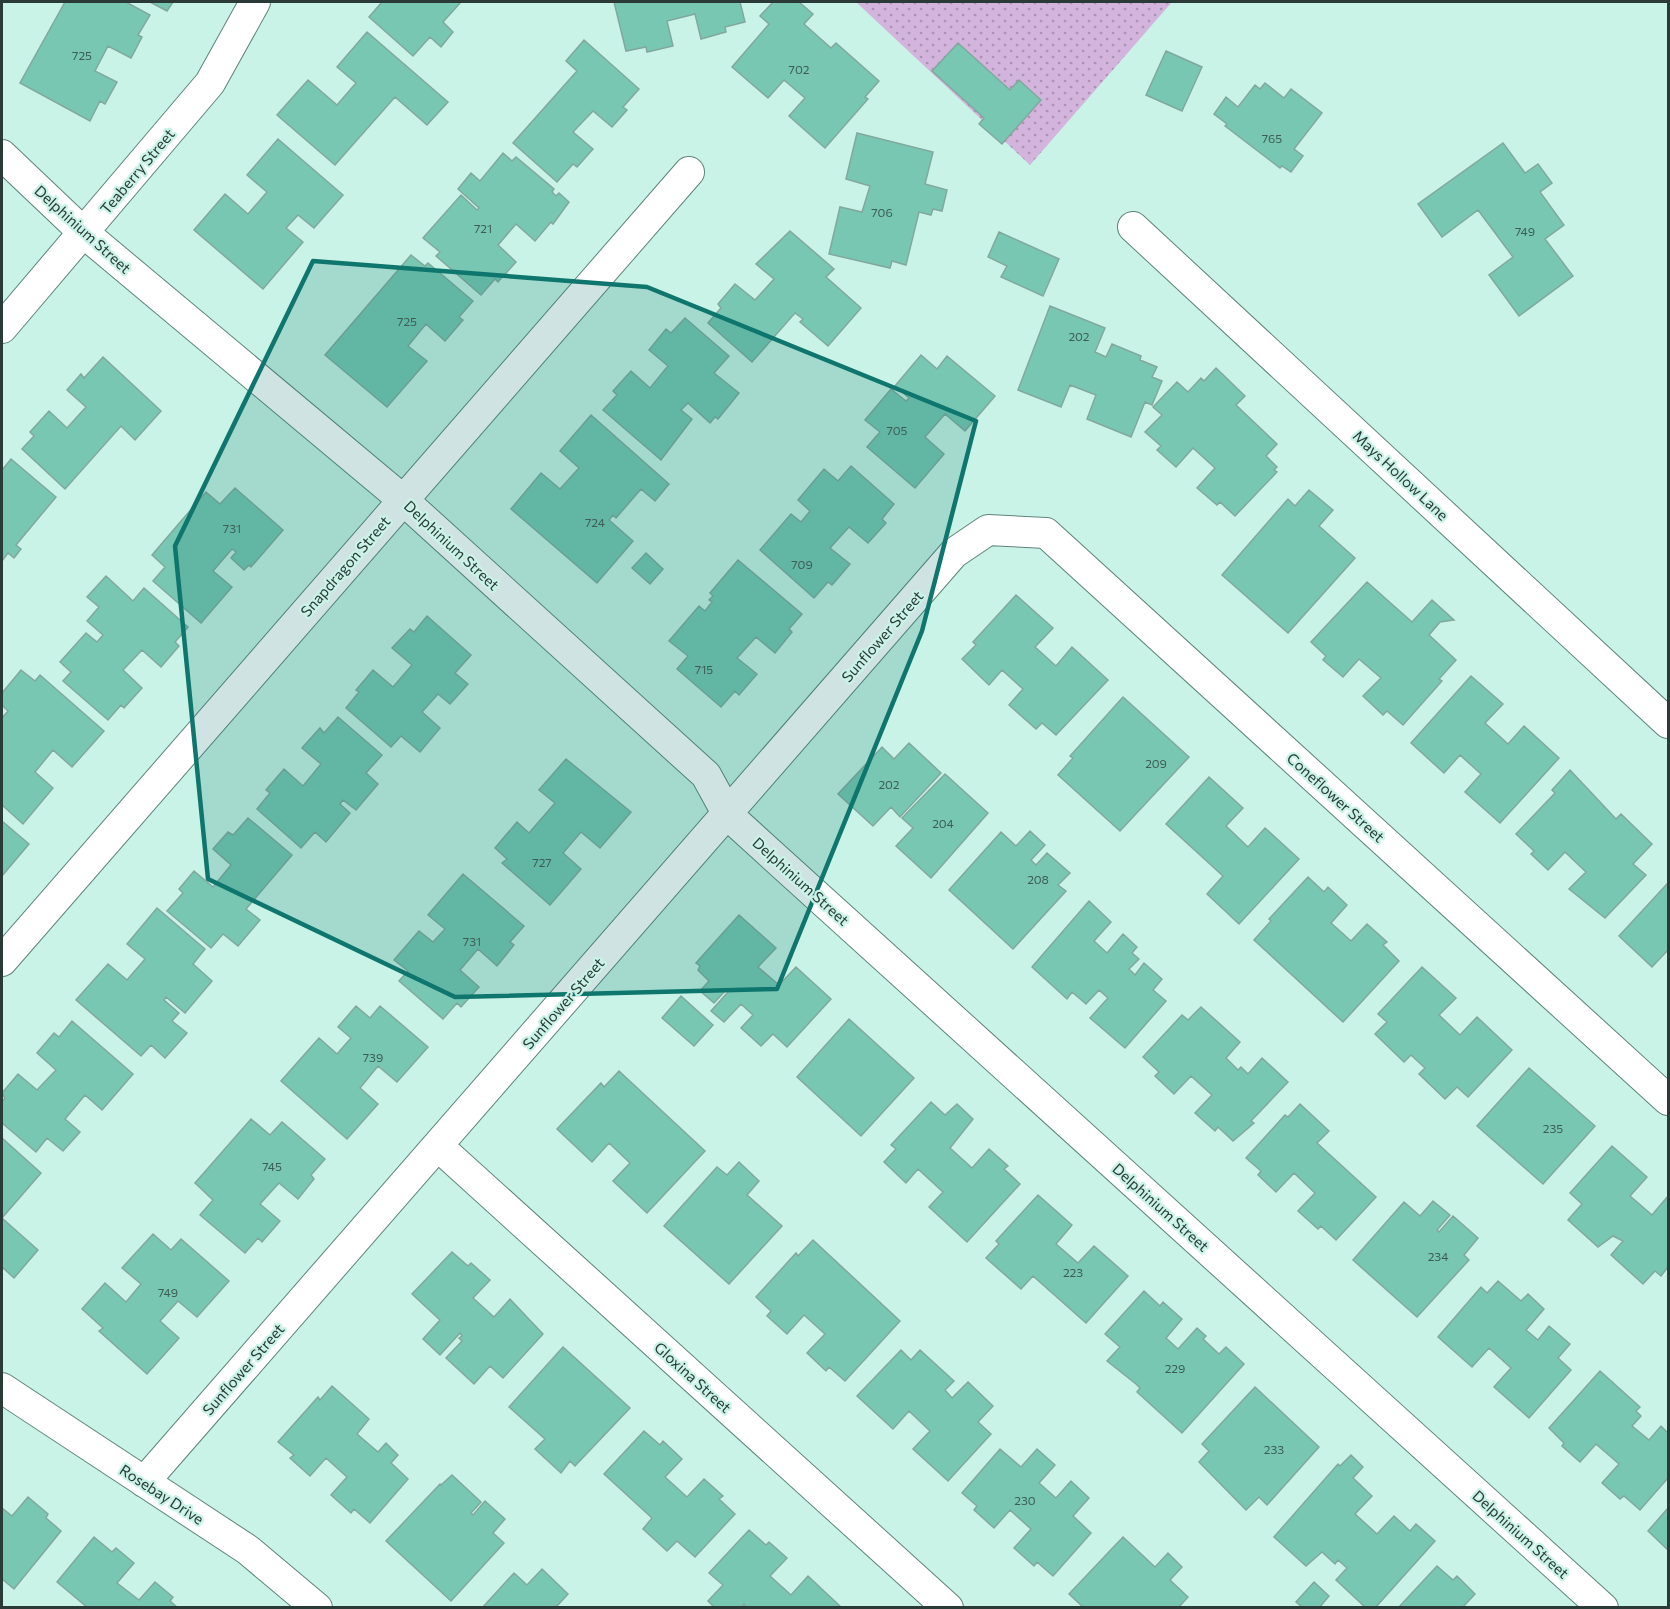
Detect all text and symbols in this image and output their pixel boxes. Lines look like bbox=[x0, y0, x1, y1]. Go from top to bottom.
house number: 725 bbox=[72, 48, 92, 62]
house number: 702 bbox=[789, 62, 810, 76]
street label: Teaberry Street bbox=[96, 125, 178, 217]
house number: 765 bbox=[1262, 131, 1282, 145]
street label: Delphinium Street bbox=[31, 181, 135, 277]
house number: 706 bbox=[871, 205, 893, 219]
house number: 721 bbox=[474, 221, 492, 235]
house number: 749 bbox=[1515, 224, 1535, 238]
house number: 725 bbox=[397, 314, 417, 328]
house number: 202 bbox=[1068, 329, 1090, 343]
house number: 705 bbox=[886, 423, 908, 437]
street label: Mays Hollow Lane bbox=[1350, 426, 1452, 524]
street label: Delphinium Street bbox=[401, 496, 503, 594]
street label: Snapdragon Street bbox=[296, 512, 394, 620]
house number: 724 bbox=[585, 515, 605, 529]
house number: 731 bbox=[223, 521, 241, 535]
house number: 709 bbox=[791, 557, 813, 571]
street label: Sunflower Street bbox=[837, 587, 927, 685]
house number: 715 bbox=[695, 662, 713, 676]
street label: Coneflower Street bbox=[1284, 748, 1388, 846]
house number: 209 bbox=[1145, 756, 1167, 770]
house number: 202 bbox=[878, 777, 900, 791]
house number: 204 bbox=[932, 816, 954, 830]
street label: Delphinium Street bbox=[749, 833, 853, 929]
house number: 727 bbox=[532, 855, 552, 869]
house number: 208 bbox=[1027, 872, 1049, 886]
house number: 731 bbox=[463, 934, 481, 948]
street label: Sunflower Street bbox=[518, 954, 608, 1052]
house number: 739 bbox=[363, 1050, 383, 1064]
house number: 235 bbox=[1543, 1121, 1563, 1135]
house number: 745 bbox=[262, 1159, 282, 1173]
street label: Delphinium Street bbox=[1109, 1159, 1213, 1255]
house number: 234 bbox=[1428, 1249, 1448, 1263]
house number: 223 bbox=[1063, 1265, 1083, 1279]
house number: 749 bbox=[158, 1285, 178, 1299]
street label: Sunflower Street bbox=[198, 1320, 288, 1418]
street label: Gloxina Street bbox=[651, 1338, 735, 1416]
house number: 229 bbox=[1165, 1361, 1185, 1375]
house number: 233 bbox=[1264, 1442, 1284, 1456]
street label: Rosebay Drive bbox=[117, 1460, 207, 1528]
street label: Delphinium Street bbox=[1469, 1486, 1573, 1582]
house number: 230 bbox=[1014, 1493, 1036, 1507]

